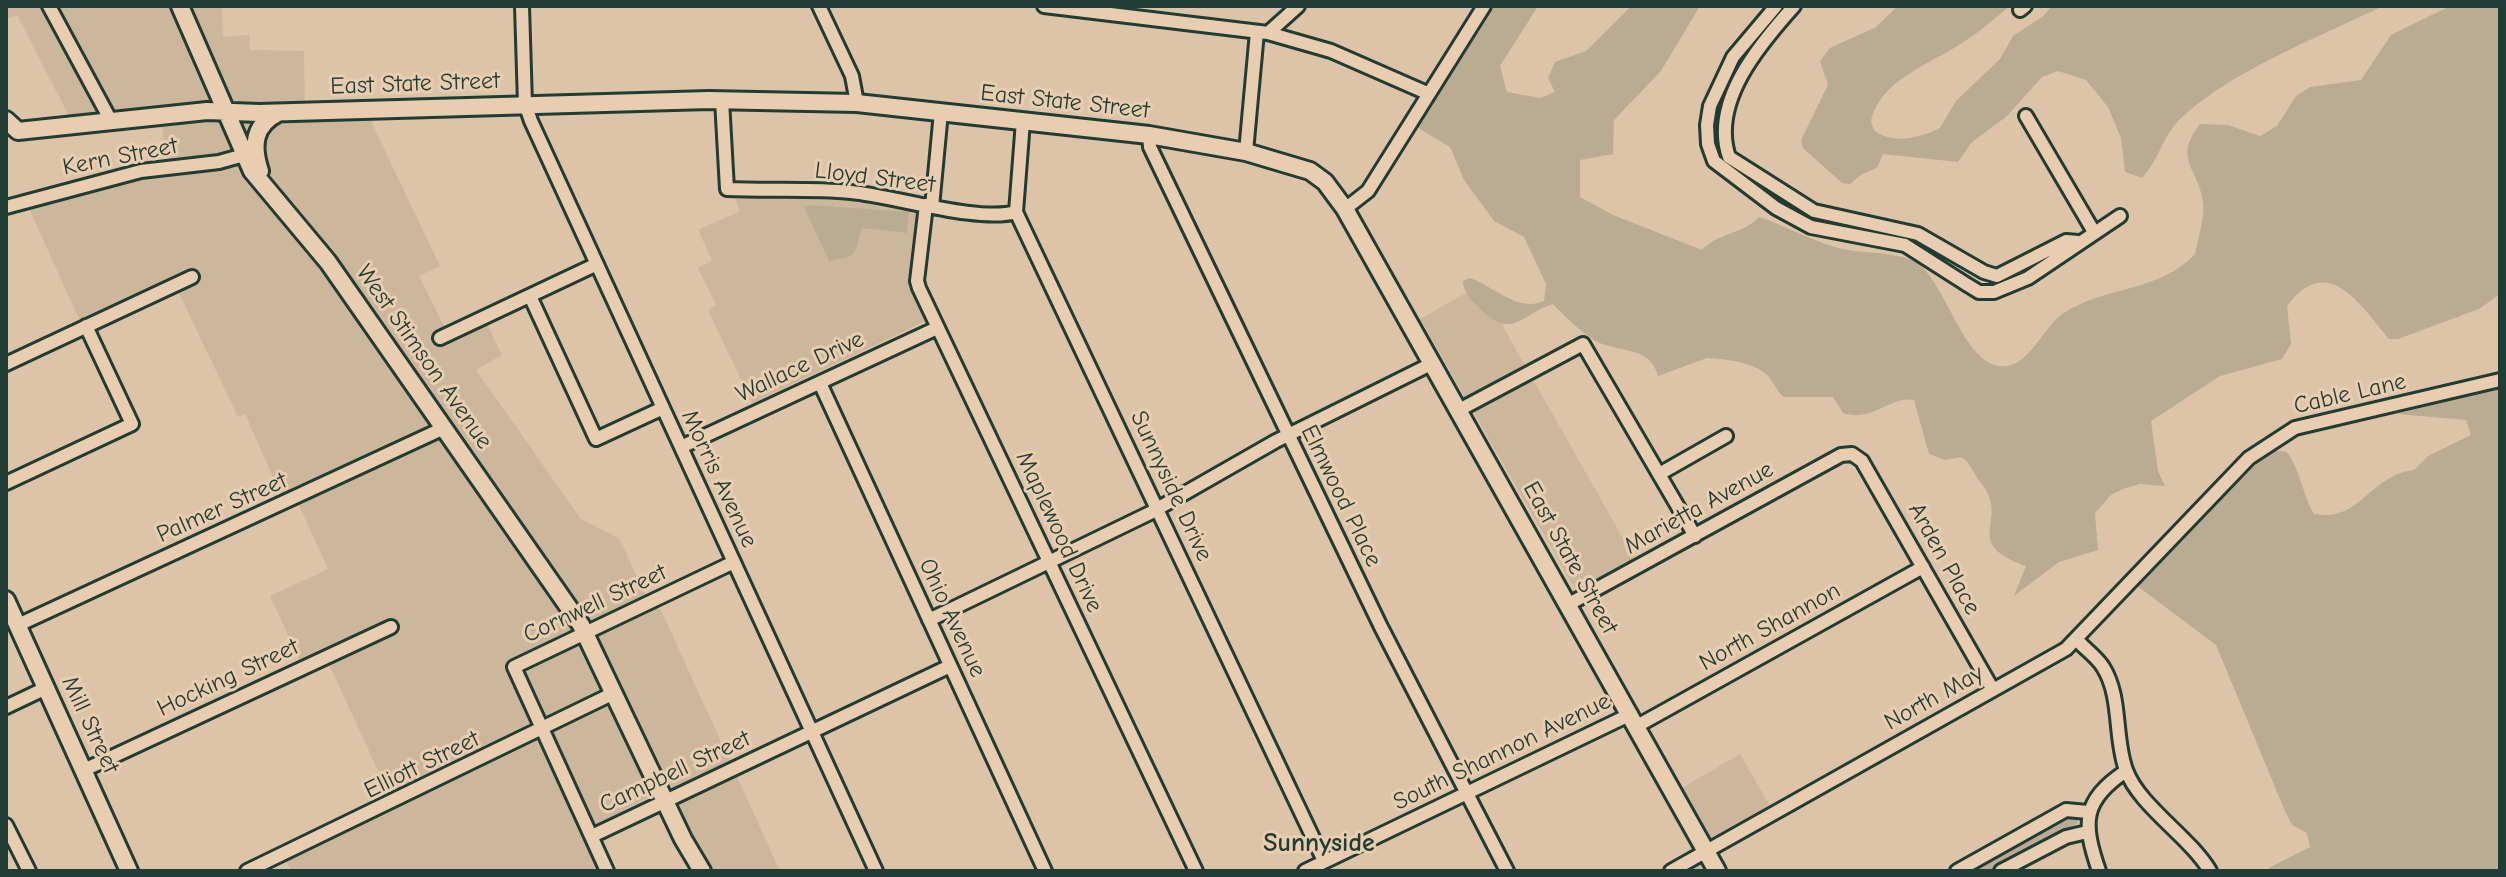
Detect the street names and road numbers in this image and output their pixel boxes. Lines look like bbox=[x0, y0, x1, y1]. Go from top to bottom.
street label: East State Street bbox=[330, 67, 500, 101]
street label: East State Street bbox=[979, 79, 1151, 125]
street label: Kern Street bbox=[60, 132, 180, 182]
street label: Lloyd Street bbox=[813, 156, 937, 200]
street label: West Stimson Avenue bbox=[350, 259, 498, 455]
street label: Wallace Drive bbox=[732, 325, 868, 409]
street label: Cable Lane bbox=[2291, 367, 2409, 421]
street label: Morris Avenue bbox=[675, 406, 763, 552]
street label: Sunnyside Drive bbox=[1124, 406, 1218, 566]
street label: Elmwood Place bbox=[1294, 420, 1388, 572]
street label: Maplewood Drive bbox=[1009, 447, 1109, 617]
street label: Marietta Avenue bbox=[1619, 455, 1779, 561]
street label: Palmer Street bbox=[152, 466, 292, 550]
street label: East State Street bbox=[1516, 477, 1624, 639]
street label: Arden Place bbox=[1901, 498, 1987, 620]
street label: Ohio Avenue bbox=[912, 554, 992, 682]
street label: Cornwell Street bbox=[519, 558, 671, 650]
street label: North Shannon bbox=[1694, 576, 1846, 678]
street label: Hocking Street bbox=[153, 633, 303, 723]
street label: North May bbox=[1879, 659, 1989, 737]
street label: Mill Street bbox=[55, 672, 125, 778]
street label: South Shannon Avenue bbox=[1389, 687, 1615, 817]
street label: Campbell Street bbox=[595, 724, 755, 820]
street label: Elliott Street bbox=[360, 725, 484, 805]

